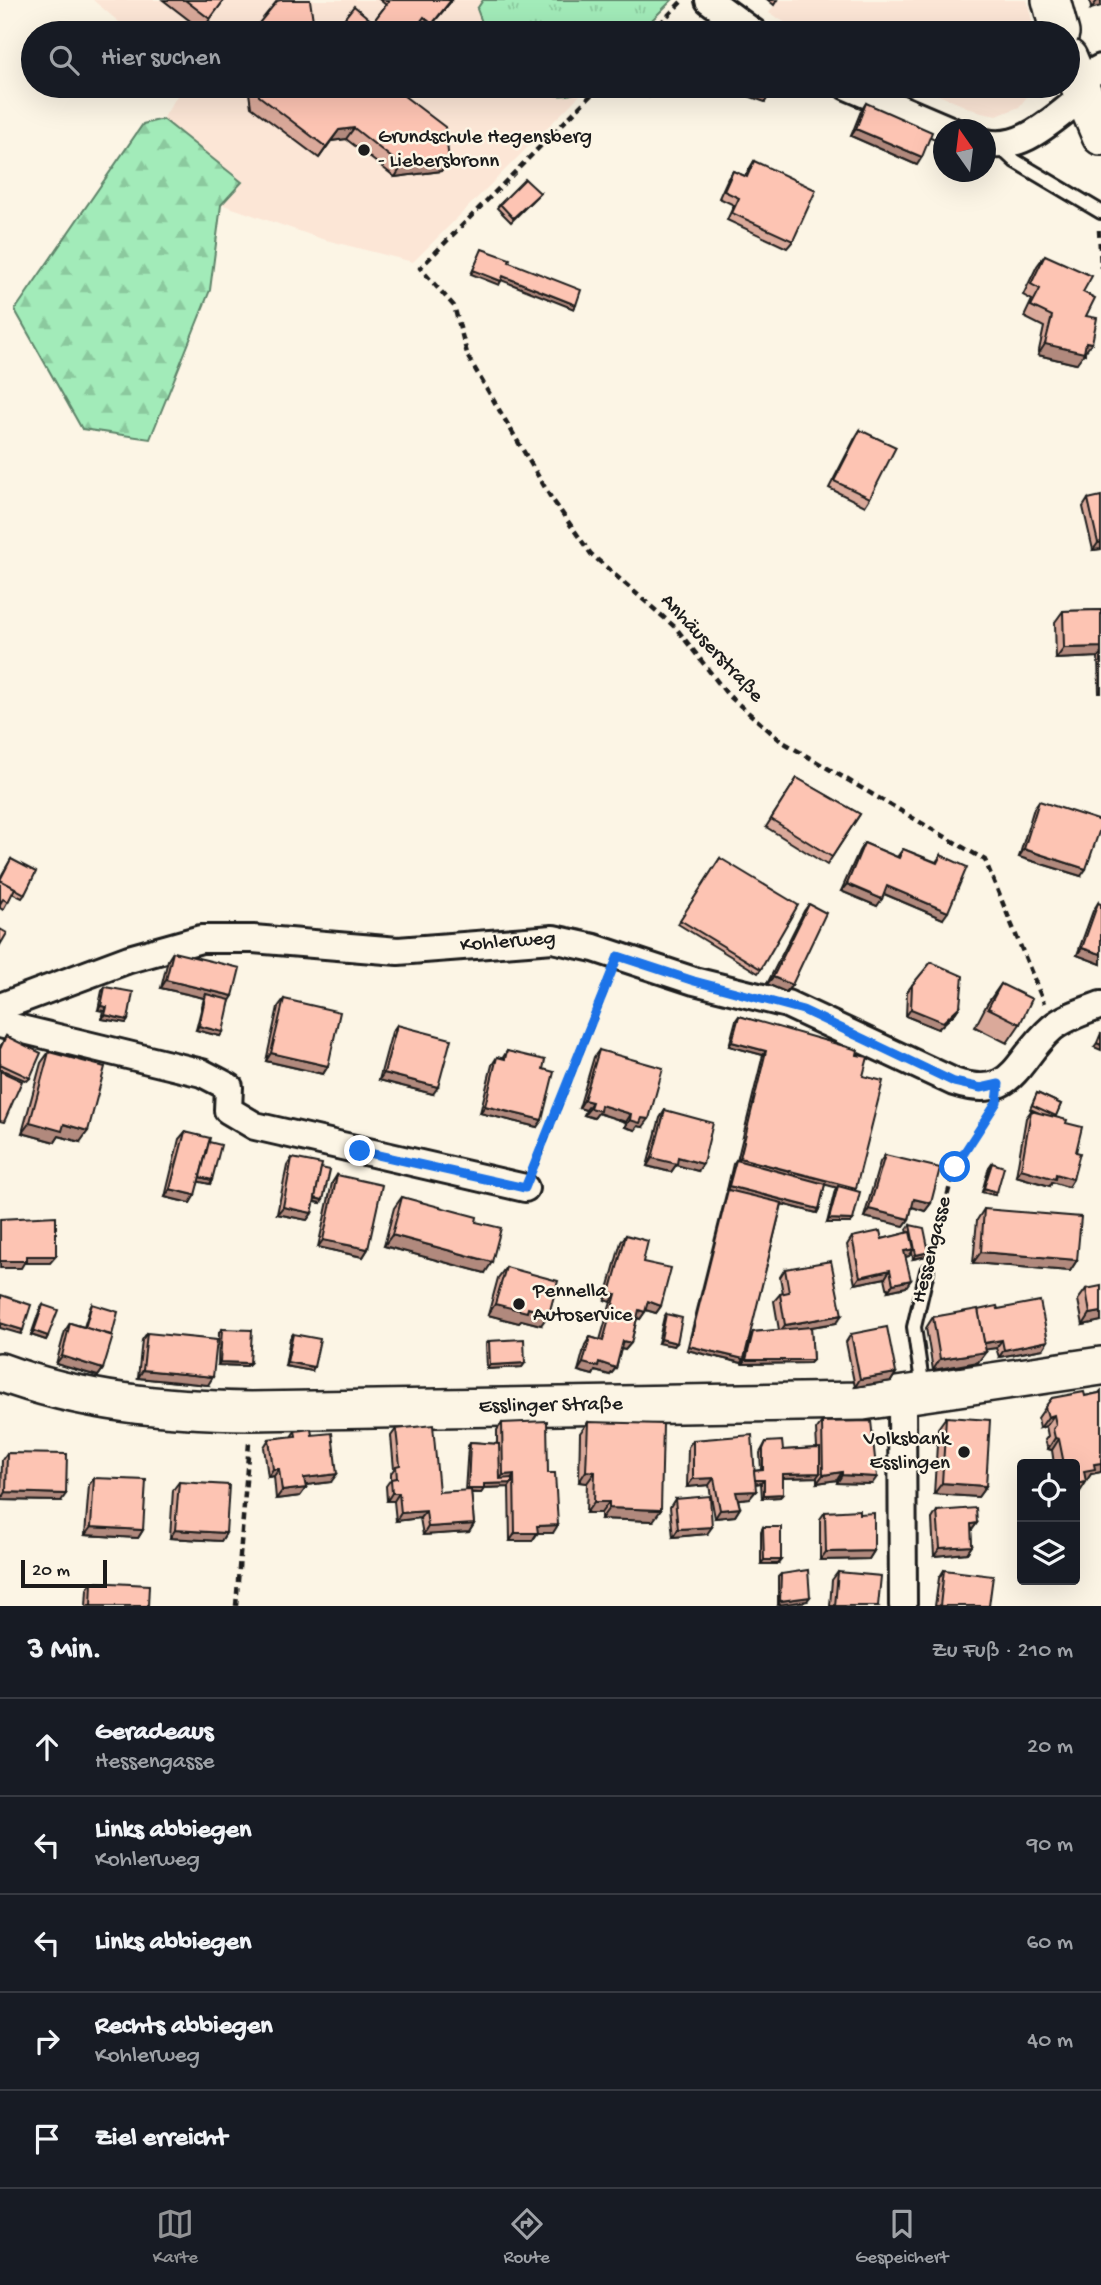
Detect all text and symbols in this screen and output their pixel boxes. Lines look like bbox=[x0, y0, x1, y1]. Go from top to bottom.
search box bbox=[21, 21, 1080, 98]
icon: search bbox=[45, 41, 83, 79]
text: Hier suchen bbox=[101, 44, 221, 75]
north arrow bbox=[933, 119, 996, 182]
place label: Grundschule Hegensberg - Liebersbronn bbox=[378, 126, 592, 175]
marker: Grundschule Hegensberg - Liebersbronn bbox=[356, 142, 372, 158]
street label: Anhäuserstraße bbox=[654, 589, 769, 710]
street label: Kohlerweg bbox=[459, 926, 557, 959]
route end bbox=[344, 1135, 375, 1166]
route start bbox=[939, 1151, 970, 1182]
street label: Hessengasse bbox=[908, 1193, 959, 1306]
place label: Pennella Autoservice bbox=[532, 1280, 634, 1329]
marker: Pennella Autoservice bbox=[511, 1296, 527, 1312]
street label: Esslinger Straße bbox=[478, 1392, 624, 1420]
place label: Volksbank Esslingen bbox=[863, 1428, 953, 1477]
marker: Volksbank Esslingen bbox=[956, 1444, 972, 1460]
map controls bbox=[1017, 1459, 1080, 1585]
button: locate bbox=[1017, 1459, 1080, 1522]
button: layers bbox=[1017, 1522, 1080, 1585]
scale bar bbox=[21, 1557, 107, 1589]
text: 20 m bbox=[32, 1560, 70, 1583]
text: 3 Min. bbox=[28, 1634, 102, 1669]
text: Zu Fuß · 210 m bbox=[932, 1638, 1073, 1665]
text: Geradeaus bbox=[95, 1718, 213, 1749]
icon: ahead bbox=[28, 1728, 66, 1766]
text: 20 m bbox=[1027, 1734, 1073, 1761]
text: Hessengasse bbox=[95, 1749, 214, 1776]
text: Links abbiegen bbox=[95, 1816, 251, 1847]
icon: left bbox=[28, 1826, 66, 1864]
text: 90 m bbox=[1027, 1832, 1073, 1859]
text: Kohlerweg bbox=[95, 1847, 200, 1874]
icon: left bbox=[28, 1924, 66, 1962]
text: Links abbiegen bbox=[95, 1928, 251, 1959]
text: 60 m bbox=[1027, 1930, 1073, 1957]
text: Rechts abbiegen bbox=[95, 2012, 273, 2043]
icon: right bbox=[28, 2022, 66, 2060]
text: 40 m bbox=[1027, 2028, 1073, 2055]
text: Kohlerweg bbox=[95, 2043, 200, 2070]
icon: arrive bbox=[28, 2120, 66, 2158]
text: Ziel erreicht bbox=[95, 2124, 227, 2155]
tab: Karte bbox=[153, 2205, 198, 2270]
tab: Route bbox=[503, 2205, 550, 2270]
tab: Gespeichert bbox=[855, 2205, 948, 2270]

